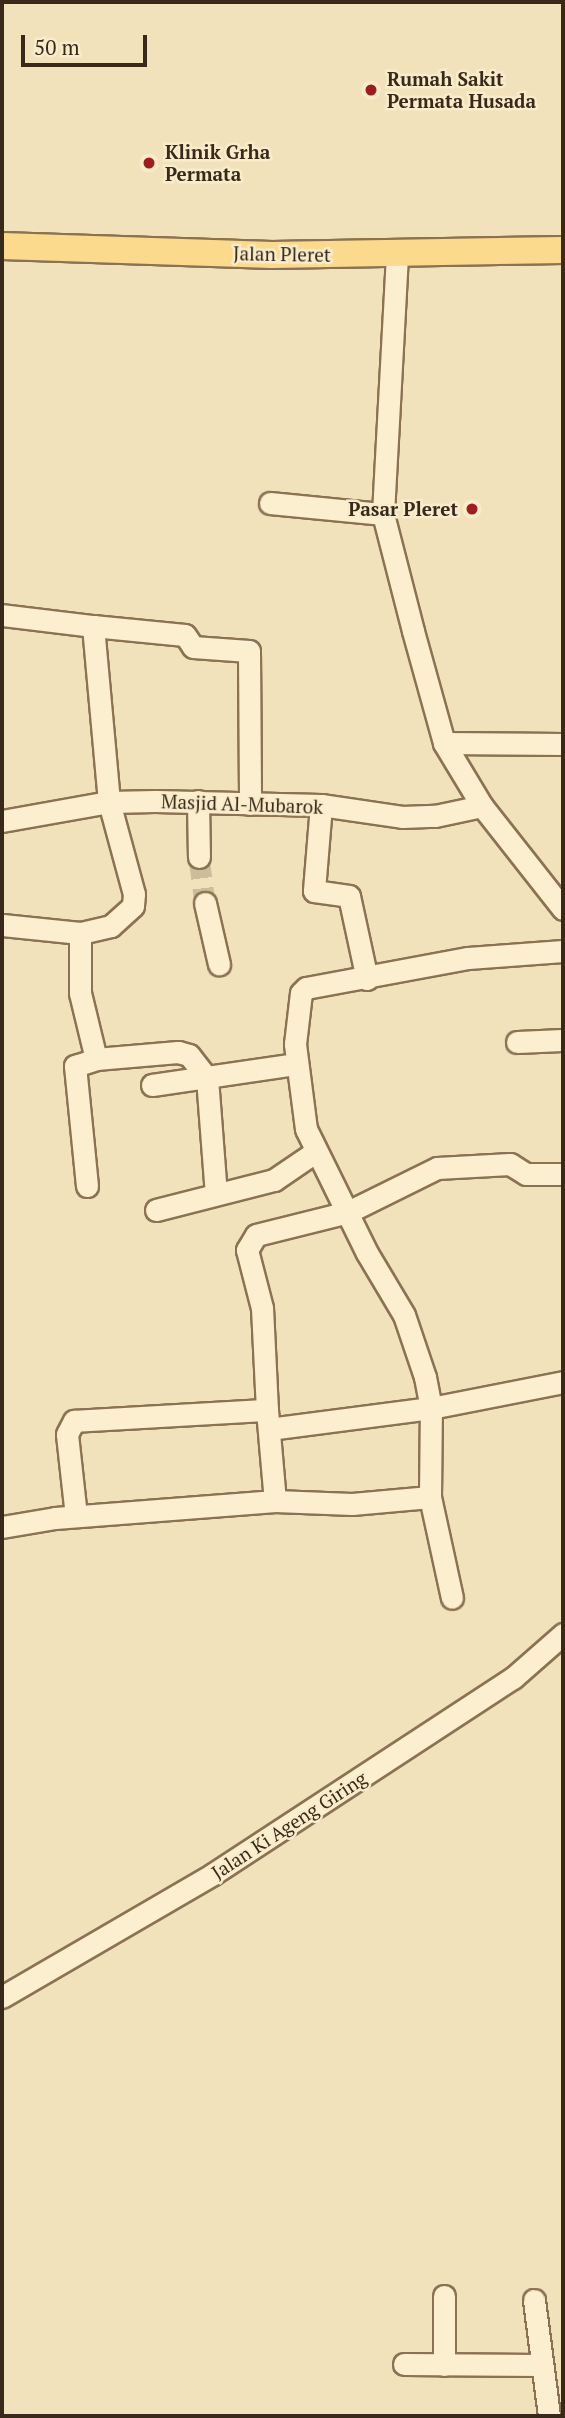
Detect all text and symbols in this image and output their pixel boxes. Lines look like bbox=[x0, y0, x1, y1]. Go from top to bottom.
scale bar bbox=[24, 21, 150, 65]
text: 50 m bbox=[34, 33, 80, 61]
place label: Rumah Sakit Permata Husada bbox=[387, 68, 536, 112]
marker: Rumah Sakit Permata Husada bbox=[361, 80, 381, 100]
place label: Klinik Grha Permata bbox=[165, 141, 270, 185]
marker: Klinik Grha Permata bbox=[139, 153, 159, 173]
street label: Jalan Pleret bbox=[233, 242, 331, 266]
place label: Pasar Pleret bbox=[348, 498, 458, 520]
marker: Pasar Pleret bbox=[464, 501, 480, 517]
street label: Masjid Al-Mubarok bbox=[160, 790, 324, 818]
street label: Jalan Ki Ageng Giring bbox=[207, 1766, 371, 1884]

